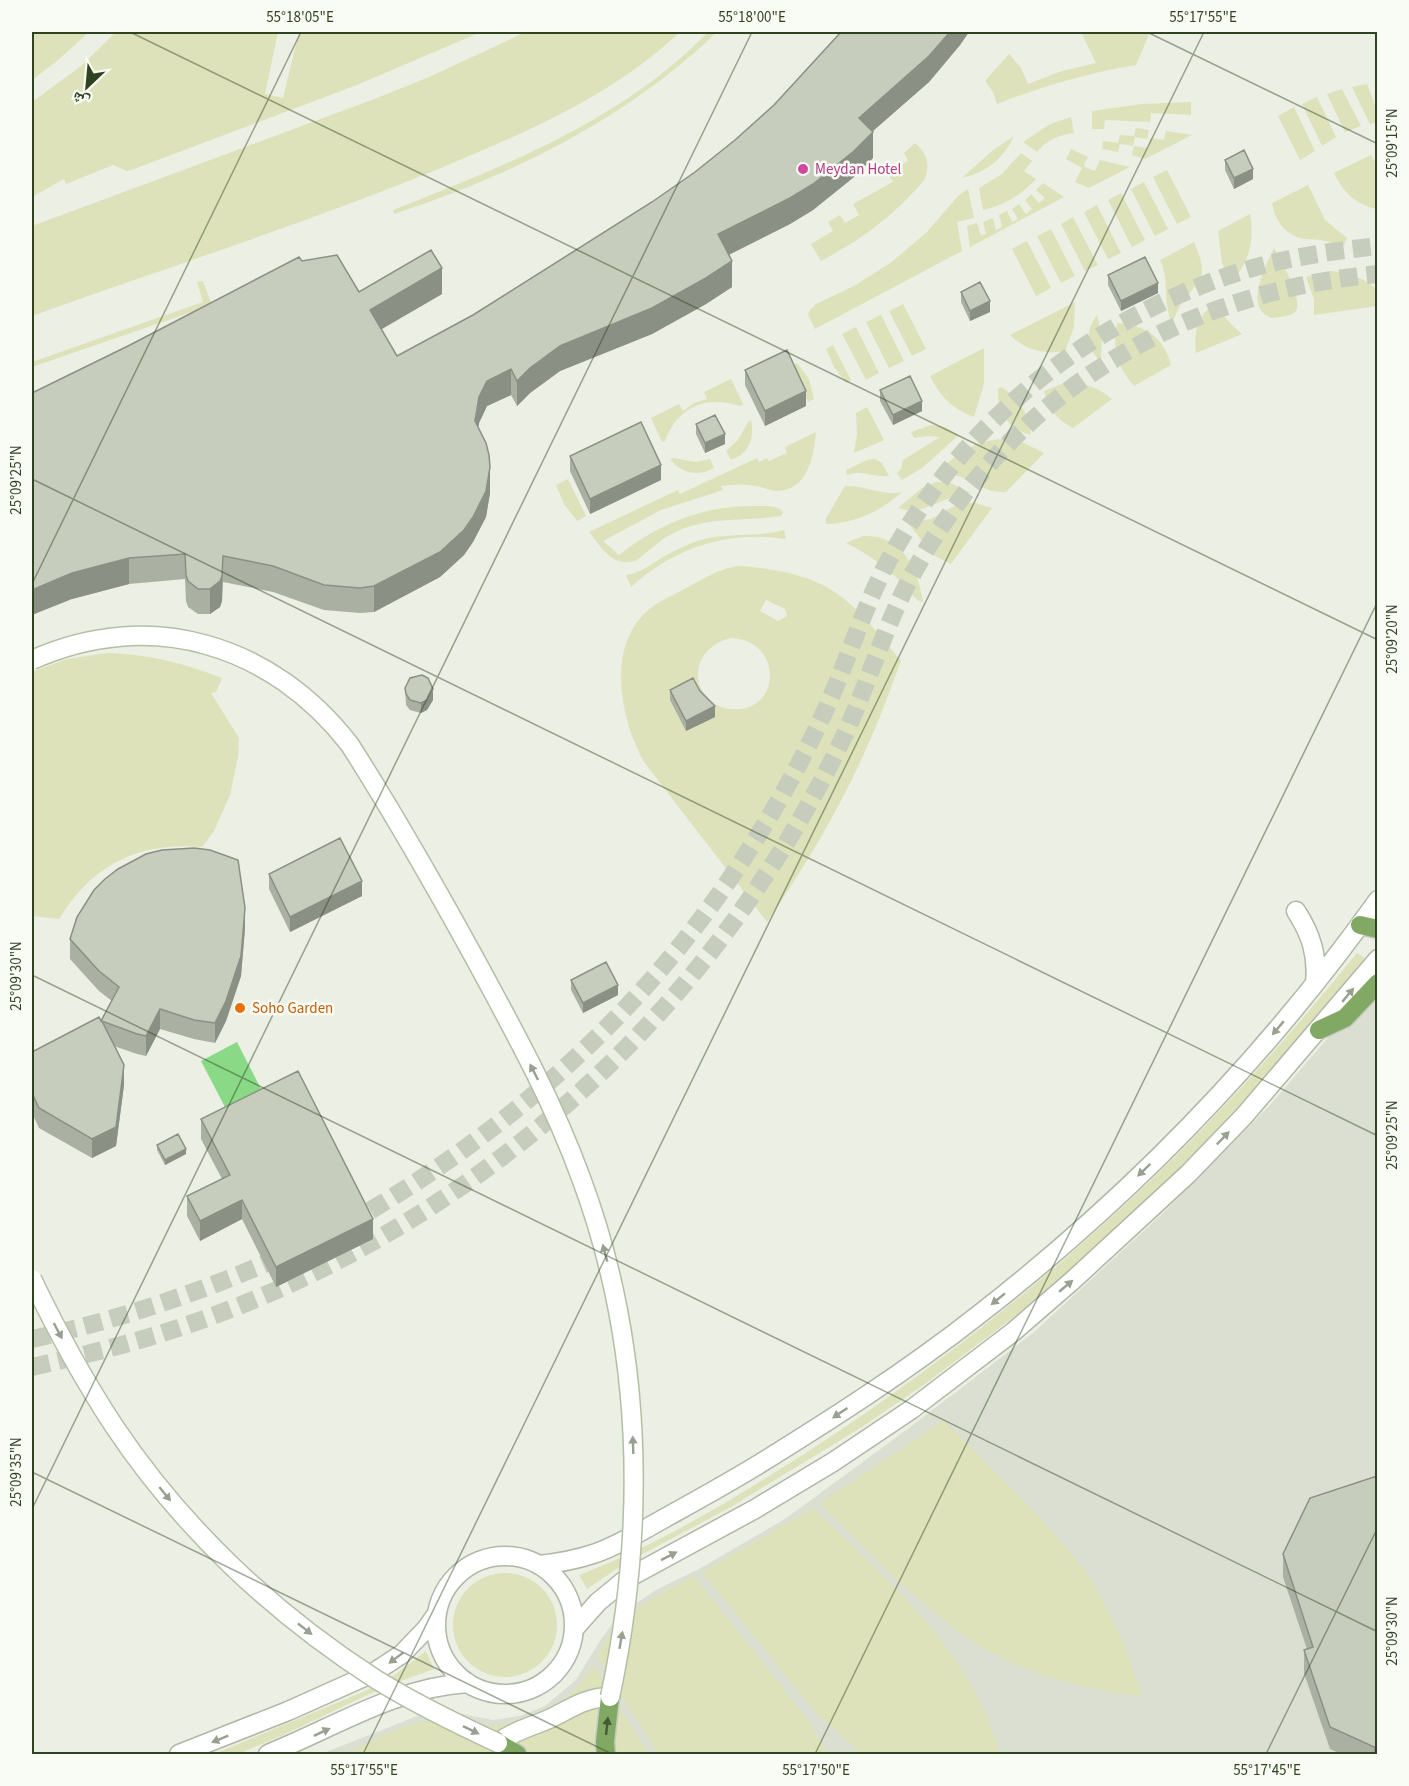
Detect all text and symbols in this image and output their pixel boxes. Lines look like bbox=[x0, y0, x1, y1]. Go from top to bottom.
text: 55°18'05"E bbox=[266, 7, 334, 28]
text: 55°18'00"E bbox=[718, 7, 786, 28]
text: 55°17'55"E bbox=[1169, 7, 1237, 28]
north arrow bbox=[57, 57, 117, 117]
text: ش bbox=[68, 86, 93, 113]
text: 25°09'15"N bbox=[1382, 108, 1403, 178]
place label: Meydan Hotel bbox=[815, 159, 901, 180]
marker: Meydan Hotel bbox=[796, 162, 810, 176]
text: 25°09'25"N bbox=[6, 445, 27, 515]
text: 25°09'20"N bbox=[1382, 604, 1403, 674]
text: 25°09'30"N bbox=[6, 941, 27, 1011]
one-way arrow bbox=[1341, 987, 1354, 1002]
place label: Soho Garden bbox=[252, 998, 333, 1019]
marker: Soho Garden bbox=[233, 1001, 247, 1015]
one-way arrow bbox=[1271, 1020, 1284, 1036]
one-way arrow bbox=[529, 1063, 539, 1080]
text: 25°09'25"N bbox=[1382, 1100, 1403, 1170]
one-way arrow bbox=[1216, 1130, 1230, 1145]
one-way arrow bbox=[1137, 1163, 1152, 1177]
one-way arrow bbox=[600, 1244, 609, 1262]
one-way arrow bbox=[1058, 1280, 1074, 1293]
one-way arrow bbox=[991, 1292, 1006, 1305]
one-way arrow bbox=[53, 1323, 63, 1340]
one-way arrow bbox=[833, 1407, 849, 1419]
one-way arrow bbox=[629, 1436, 638, 1455]
text: 25°09'35"N bbox=[6, 1437, 27, 1507]
one-way arrow bbox=[159, 1486, 171, 1501]
one-way arrow bbox=[661, 1551, 678, 1561]
text: 25°09'30"N bbox=[1382, 1596, 1403, 1666]
one-way arrow bbox=[297, 1623, 313, 1635]
one-way arrow bbox=[617, 1630, 626, 1649]
one-way arrow bbox=[389, 1651, 404, 1663]
one-way arrow bbox=[602, 1716, 612, 1735]
one-way arrow bbox=[463, 1726, 480, 1735]
one-way arrow bbox=[314, 1727, 331, 1736]
one-way arrow bbox=[210, 1734, 228, 1744]
text: 55°17'55"E bbox=[330, 1760, 398, 1781]
text: 55°17'50"E bbox=[782, 1760, 850, 1781]
text: 55°17'45"E bbox=[1233, 1760, 1301, 1781]

